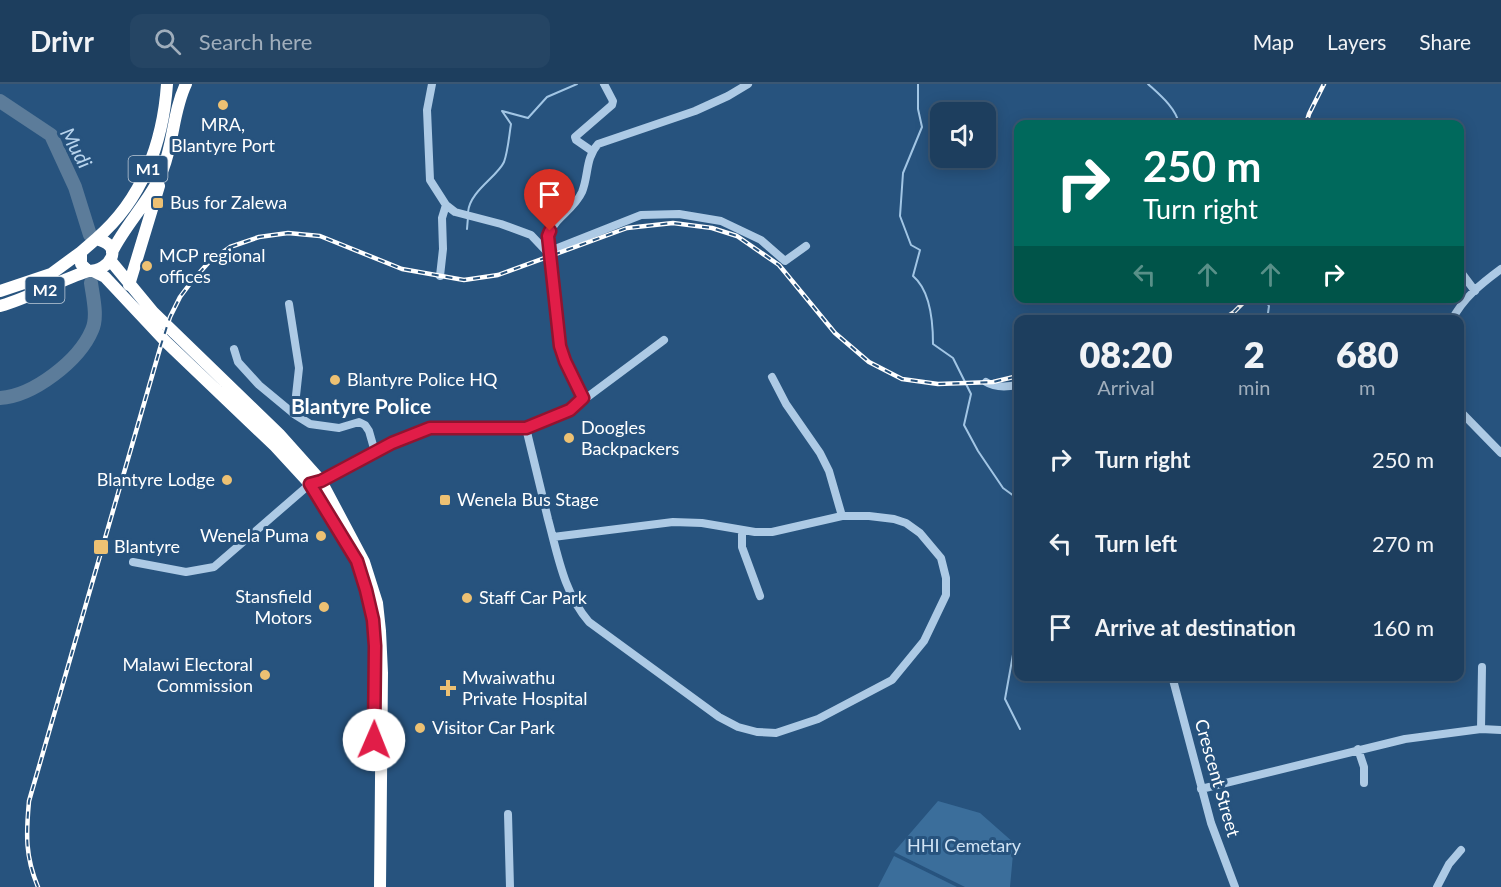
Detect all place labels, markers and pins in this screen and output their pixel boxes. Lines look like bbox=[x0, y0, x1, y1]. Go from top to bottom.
marker: MRA, Blantyre Port bbox=[216, 98, 230, 112]
place label: MRA, Blantyre Port bbox=[171, 113, 276, 156]
pin bbox=[524, 169, 575, 231]
place label: Bus for Zalewa bbox=[170, 191, 287, 213]
marker: Bus for Zalewa bbox=[151, 196, 165, 210]
place label: MCP regional offices bbox=[159, 244, 265, 287]
marker: MCP regional offices bbox=[140, 259, 154, 273]
place label: Blantyre Police HQ bbox=[347, 368, 498, 390]
marker: Blantyre Police HQ bbox=[328, 373, 342, 387]
place label: Doogles Backpackers bbox=[581, 416, 679, 459]
marker: Doogles Backpackers bbox=[562, 431, 576, 445]
place label: Blantyre Lodge bbox=[97, 468, 215, 490]
marker: Blantyre Lodge bbox=[220, 473, 234, 487]
place label: Wenela Bus Stage bbox=[457, 488, 599, 510]
marker: Wenela Bus Stage bbox=[438, 493, 452, 507]
place label: Wenela Puma bbox=[200, 524, 309, 546]
marker: Wenela Puma bbox=[314, 529, 328, 543]
place label: Blantyre bbox=[114, 535, 180, 557]
marker: Blantyre bbox=[92, 538, 110, 556]
place label: Stansfield Motors bbox=[235, 585, 312, 628]
place label: Staff Car Park bbox=[479, 586, 588, 608]
marker: Staff Car Park bbox=[460, 591, 474, 605]
marker: Stansfield Motors bbox=[317, 600, 331, 614]
place label: Malawi Electoral Commission bbox=[123, 653, 253, 696]
place label: Mwaiwathu Private Hospital bbox=[462, 666, 587, 709]
marker: Malawi Electoral Commission bbox=[258, 668, 272, 682]
marker: Mwaiwathu Private Hospital bbox=[439, 679, 457, 697]
place label: Visitor Car Park bbox=[432, 716, 556, 738]
marker: Visitor Car Park bbox=[413, 721, 427, 735]

